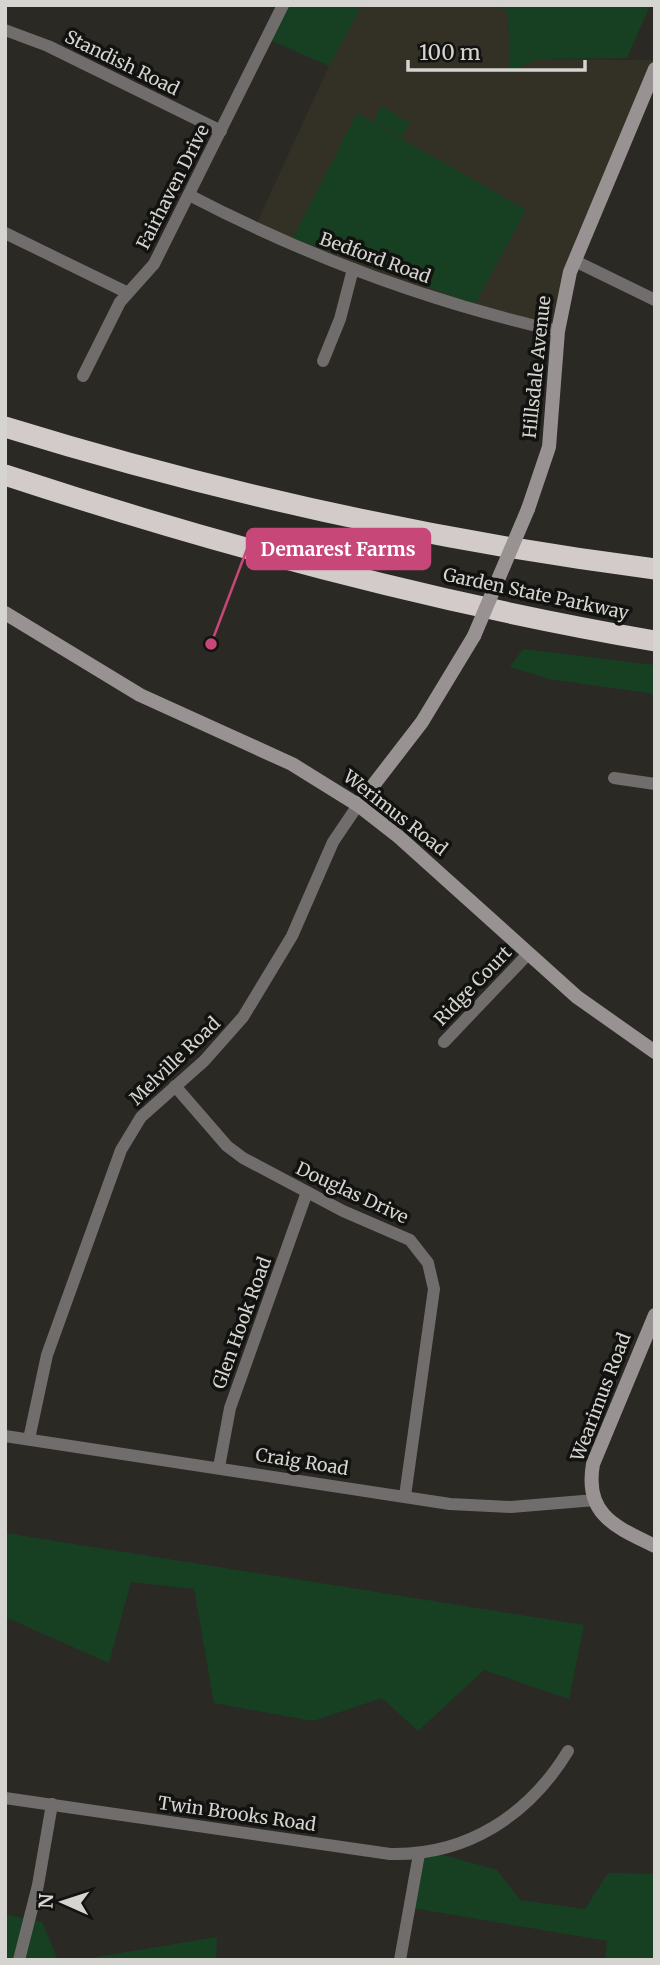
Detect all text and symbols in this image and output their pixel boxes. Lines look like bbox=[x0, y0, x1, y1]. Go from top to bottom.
street label: Standish Road bbox=[61, 25, 183, 100]
scale bar bbox=[408, 28, 585, 72]
text: 100 m bbox=[419, 39, 481, 66]
street label: Fairhaven Drive bbox=[131, 120, 214, 253]
street label: Bedford Road bbox=[317, 227, 434, 288]
street label: Hillsdale Avenue bbox=[518, 294, 555, 439]
callout: Demarest Farms bbox=[247, 529, 430, 569]
text: Demarest Farms bbox=[261, 537, 416, 561]
street label: Garden State Parkway bbox=[441, 563, 632, 625]
street label: Werimus Road bbox=[338, 764, 452, 861]
street label: Ridge Court bbox=[429, 941, 516, 1030]
street label: Melville Road bbox=[125, 1012, 225, 1110]
street label: Douglas Drive bbox=[292, 1156, 412, 1229]
street label: Glen Hook Road bbox=[207, 1253, 276, 1392]
street label: Wearimus Road bbox=[565, 1329, 636, 1465]
street label: Craig Road bbox=[254, 1443, 350, 1480]
street label: Twin Brooks Road bbox=[157, 1791, 318, 1836]
north arrow bbox=[28, 1867, 98, 1937]
text: N bbox=[34, 1893, 58, 1909]

